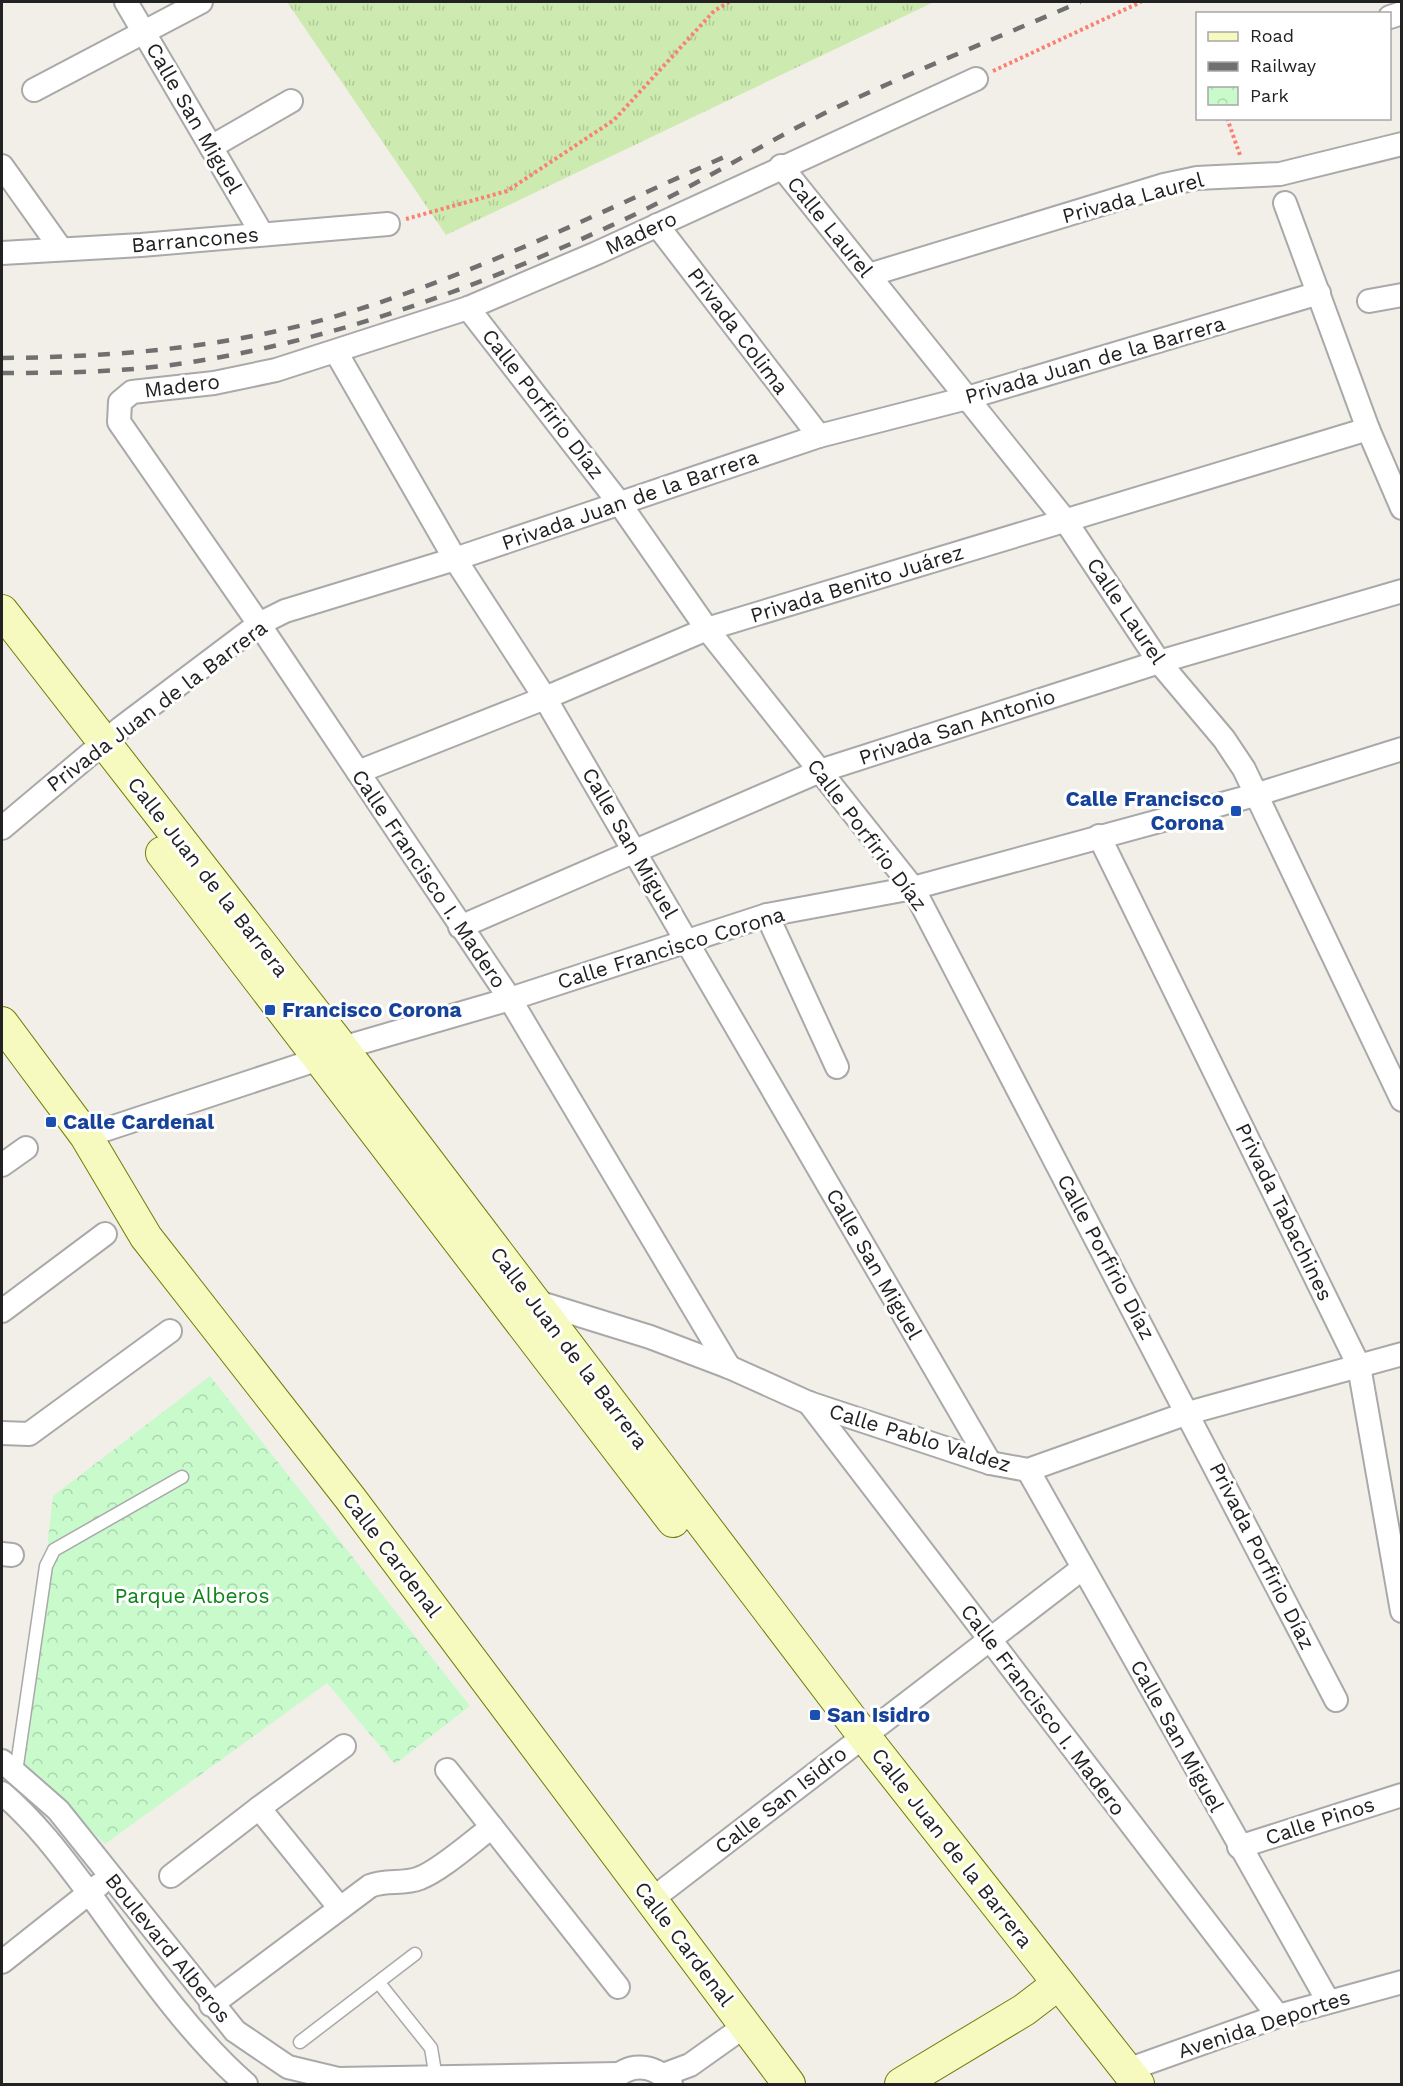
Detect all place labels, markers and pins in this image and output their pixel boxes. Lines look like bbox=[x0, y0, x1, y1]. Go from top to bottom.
place label: Calle Francisco Corona bbox=[1065, 786, 1225, 835]
marker: Calle Francisco Corona bbox=[1229, 804, 1243, 818]
place label: Francisco Corona bbox=[282, 997, 463, 1022]
marker: Francisco Corona bbox=[263, 1003, 277, 1017]
place label: Calle Cardenal bbox=[63, 1109, 214, 1134]
marker: Calle Cardenal bbox=[44, 1115, 58, 1129]
place label: San Isidro bbox=[827, 1702, 930, 1727]
marker: San Isidro bbox=[808, 1708, 822, 1722]

